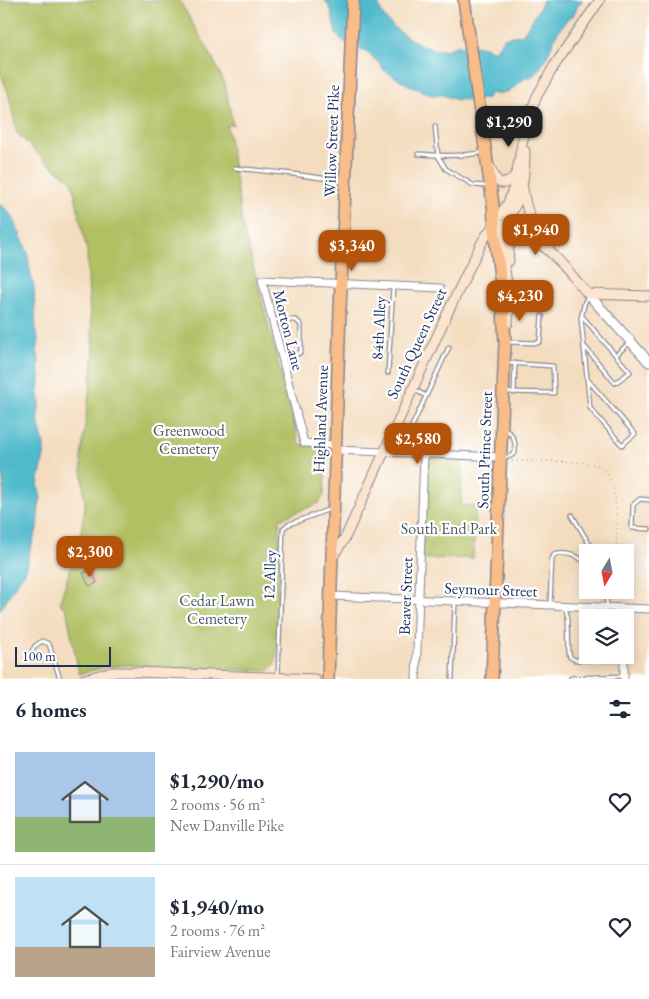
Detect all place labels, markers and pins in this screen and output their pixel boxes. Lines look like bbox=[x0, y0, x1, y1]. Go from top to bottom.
pin: $1,290 bbox=[468, 106, 550, 148]
pin: $1,940 bbox=[495, 214, 577, 256]
pin: $3,340 bbox=[311, 230, 393, 272]
pin: $4,230 bbox=[479, 280, 561, 322]
pin: $2,580 bbox=[377, 422, 459, 465]
pin: $2,300 bbox=[49, 536, 131, 578]

